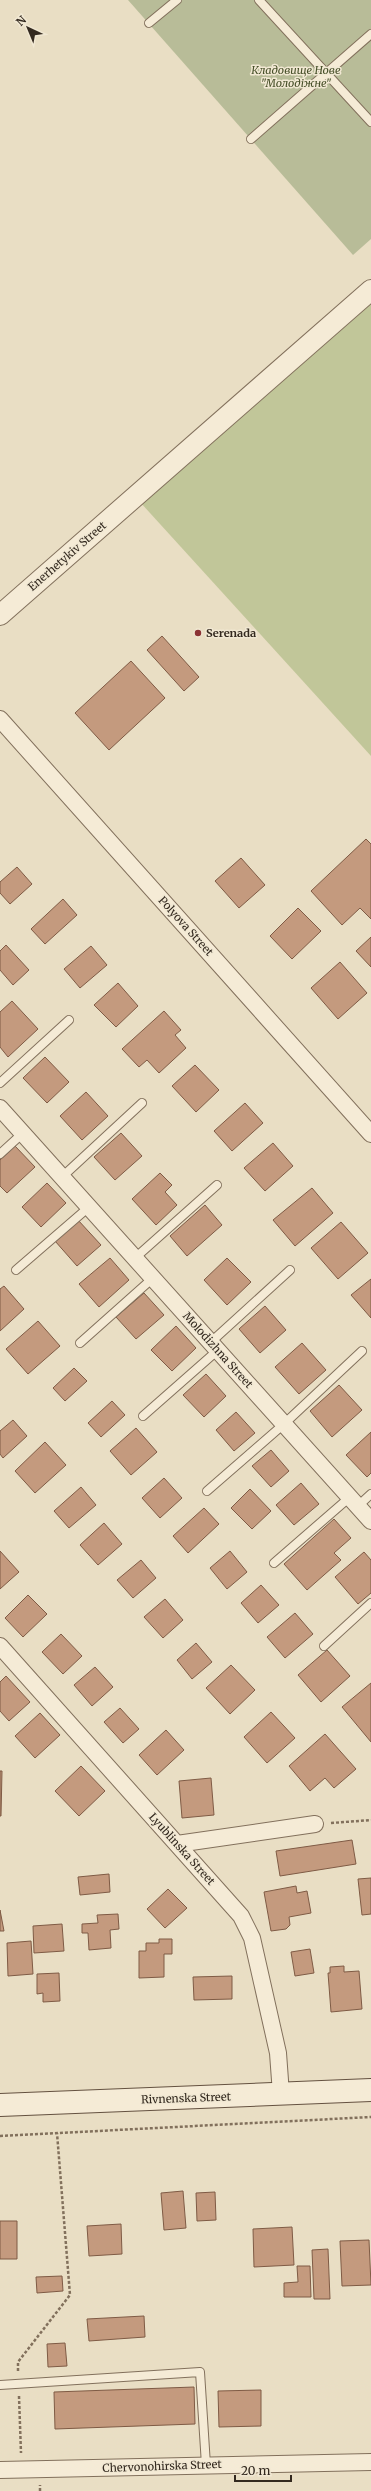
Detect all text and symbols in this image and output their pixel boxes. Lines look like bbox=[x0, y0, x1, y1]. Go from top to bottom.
north arrow bbox=[8, 8, 48, 48]
text: N bbox=[13, 13, 29, 29]
park label: Кладовище Нове "Молодіжне" bbox=[251, 63, 341, 90]
street label: Enerhetykiv Street bbox=[25, 518, 109, 594]
place label: Serenada bbox=[206, 626, 256, 640]
marker: Serenada bbox=[193, 628, 203, 638]
street label: Polyova Street bbox=[156, 893, 217, 959]
street label: Molodizhna Street bbox=[180, 1309, 256, 1392]
street label: Lyublinska Street bbox=[146, 1810, 219, 1889]
street label: Rivnenska Street bbox=[141, 2089, 232, 2107]
street label: Chervonohirska Street bbox=[102, 2457, 223, 2475]
scale bar bbox=[235, 2457, 291, 2483]
text: 20 m bbox=[241, 2463, 270, 2478]

